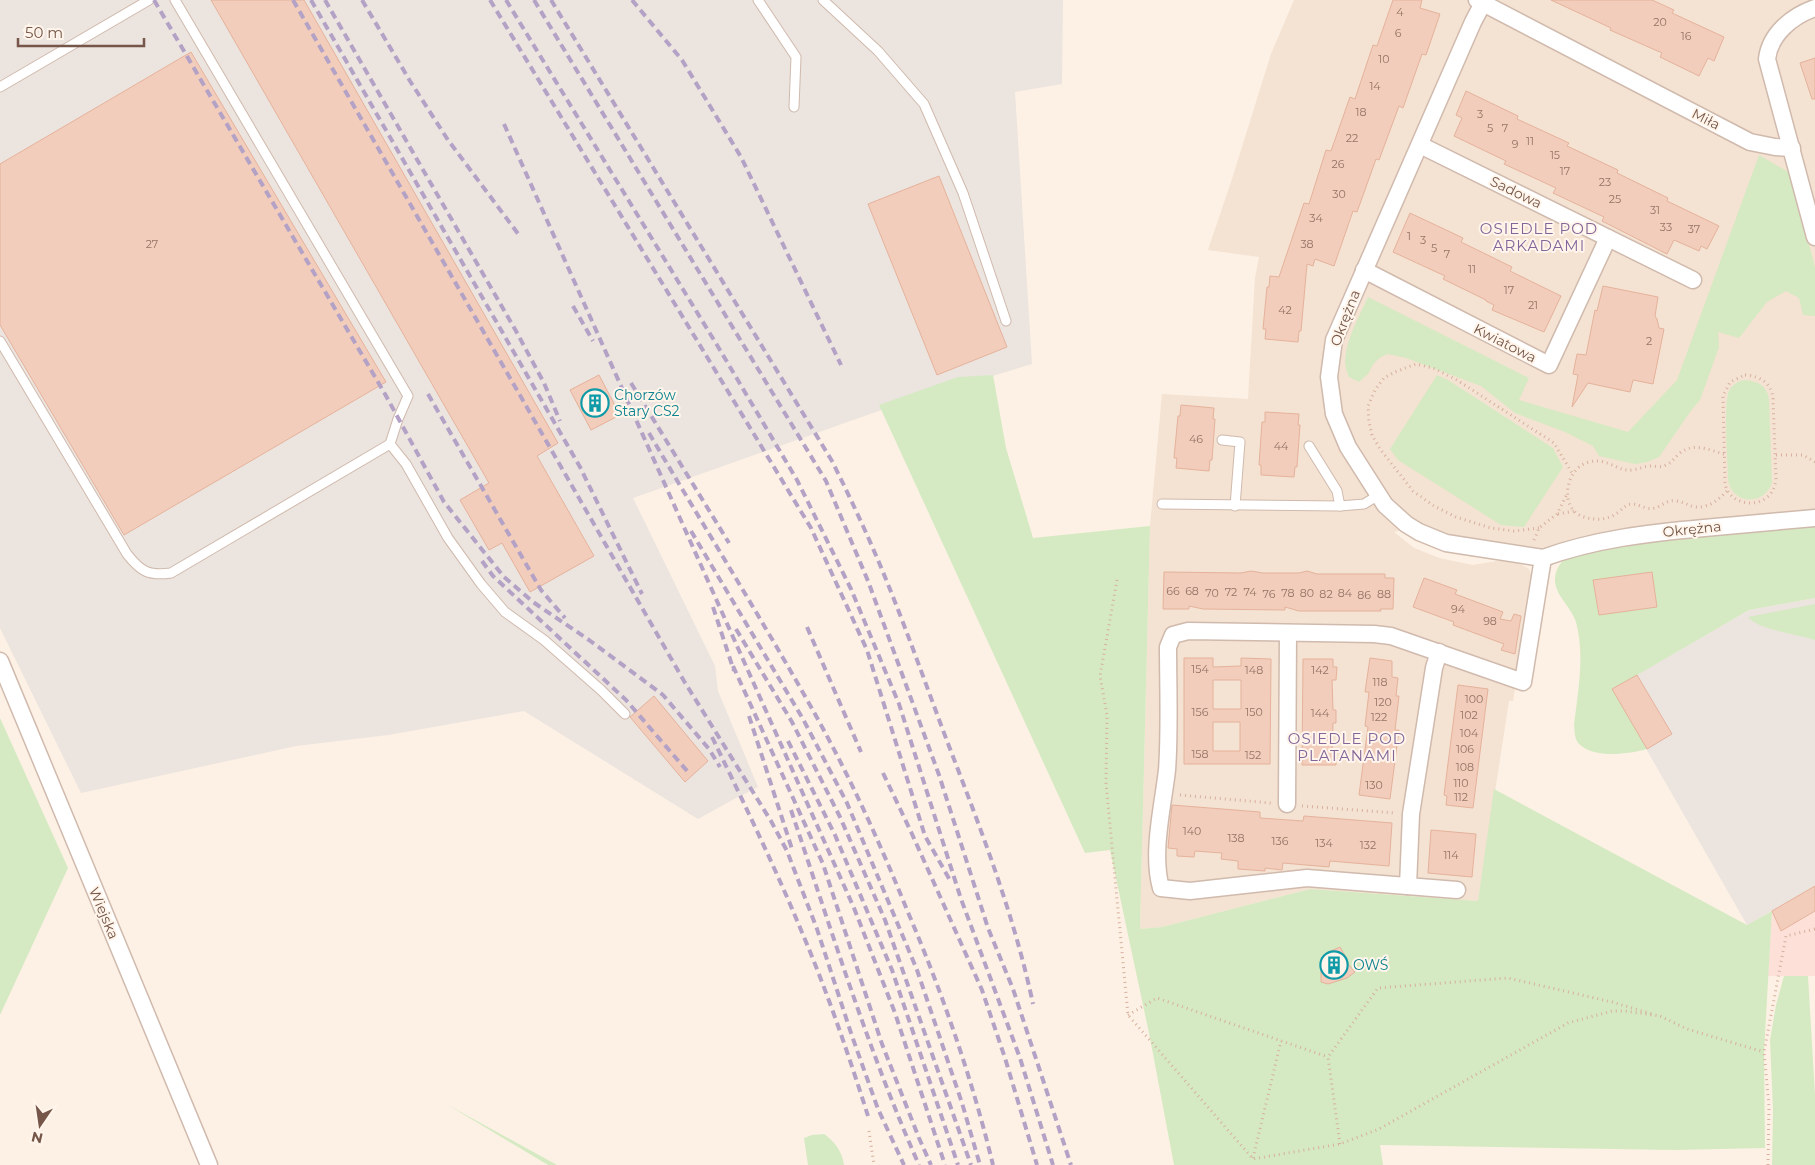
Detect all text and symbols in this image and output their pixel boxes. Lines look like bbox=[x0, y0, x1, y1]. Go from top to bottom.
house number: 4 bbox=[1396, 5, 1404, 19]
scale bar bbox=[18, 15, 144, 47]
house number: 20 bbox=[1653, 15, 1667, 29]
text: 50 m bbox=[25, 23, 63, 42]
house number: 6 bbox=[1395, 26, 1402, 40]
house number: 16 bbox=[1681, 29, 1692, 43]
house number: 10 bbox=[1378, 52, 1390, 66]
house number: 14 bbox=[1369, 79, 1381, 93]
street label: Miła bbox=[1689, 104, 1723, 134]
house number: 18 bbox=[1356, 105, 1367, 119]
house number: 3 bbox=[1477, 107, 1483, 121]
house number: 5 bbox=[1487, 121, 1493, 135]
house number: 7 bbox=[1502, 121, 1508, 135]
house number: 22 bbox=[1346, 131, 1358, 145]
house number: 11 bbox=[1526, 134, 1534, 148]
house number: 9 bbox=[1512, 137, 1519, 151]
house number: 15 bbox=[1550, 148, 1560, 162]
house number: 26 bbox=[1332, 157, 1345, 171]
house number: 17 bbox=[1560, 164, 1570, 178]
street label: Sadowa bbox=[1487, 172, 1545, 212]
house number: 23 bbox=[1599, 175, 1611, 189]
house number: 30 bbox=[1332, 187, 1346, 201]
house number: 25 bbox=[1609, 192, 1621, 206]
house number: 31 bbox=[1650, 203, 1660, 217]
house number: 34 bbox=[1309, 211, 1323, 225]
district label: OSIEDLE POD ARKADAMI bbox=[1480, 219, 1598, 255]
house number: 33 bbox=[1660, 220, 1672, 234]
house number: 37 bbox=[1688, 222, 1700, 236]
house number: 1 bbox=[1407, 229, 1411, 243]
house number: 3 bbox=[1420, 233, 1426, 247]
house number: 27 bbox=[146, 237, 158, 251]
house number: 38 bbox=[1300, 237, 1314, 251]
house number: 5 bbox=[1431, 241, 1437, 255]
house number: 7 bbox=[1444, 247, 1450, 261]
house number: 11 bbox=[1468, 262, 1476, 276]
house number: 17 bbox=[1504, 283, 1514, 297]
street label: Okrężna bbox=[1326, 287, 1364, 349]
house number: 21 bbox=[1528, 298, 1538, 312]
house number: 42 bbox=[1278, 303, 1292, 317]
street label: Kwiatowa bbox=[1471, 320, 1539, 366]
house number: 2 bbox=[1646, 334, 1652, 348]
place label: Chorzów Stary CS2 bbox=[614, 386, 680, 420]
building icon: Chorzów Stary CS2 bbox=[580, 388, 610, 418]
house number: 46 bbox=[1189, 432, 1203, 446]
house number: 44 bbox=[1274, 439, 1289, 453]
street label: Okrężna bbox=[1662, 517, 1722, 541]
house number: 66 bbox=[1166, 584, 1180, 598]
house number: 68 bbox=[1185, 584, 1199, 598]
house number: 72 bbox=[1225, 585, 1237, 599]
house number: 74 bbox=[1243, 585, 1257, 599]
house number: 70 bbox=[1205, 586, 1219, 600]
house number: 78 bbox=[1281, 586, 1295, 600]
house number: 80 bbox=[1300, 586, 1314, 600]
house number: 84 bbox=[1338, 586, 1353, 600]
house number: 76 bbox=[1263, 587, 1276, 601]
house number: 82 bbox=[1319, 587, 1333, 601]
house number: 88 bbox=[1377, 587, 1391, 601]
house number: 86 bbox=[1357, 588, 1371, 602]
house number: 94 bbox=[1451, 602, 1466, 616]
house number: 98 bbox=[1483, 614, 1497, 628]
house number: 154 bbox=[1191, 662, 1209, 676]
house number: 148 bbox=[1245, 663, 1263, 677]
house number: 142 bbox=[1311, 663, 1329, 677]
house number: 118 bbox=[1373, 675, 1387, 689]
house number: 100 bbox=[1465, 692, 1483, 706]
house number: 120 bbox=[1374, 695, 1392, 709]
house number: 156 bbox=[1192, 705, 1209, 719]
house number: 150 bbox=[1245, 705, 1263, 719]
house number: 144 bbox=[1311, 706, 1330, 720]
house number: 102 bbox=[1460, 708, 1478, 722]
house number: 122 bbox=[1371, 710, 1387, 724]
house number: 104 bbox=[1460, 726, 1479, 740]
district label: OSIEDLE POD PLATANAMI bbox=[1288, 729, 1406, 765]
house number: 106 bbox=[1456, 742, 1474, 756]
house number: 158 bbox=[1191, 747, 1209, 761]
house number: 152 bbox=[1245, 748, 1261, 762]
house number: 108 bbox=[1456, 760, 1474, 774]
house number: 110 bbox=[1453, 776, 1469, 790]
house number: 130 bbox=[1365, 778, 1383, 792]
house number: 112 bbox=[1454, 790, 1468, 804]
house number: 140 bbox=[1183, 824, 1201, 838]
house number: 138 bbox=[1227, 831, 1245, 845]
house number: 136 bbox=[1272, 834, 1289, 848]
house number: 134 bbox=[1315, 836, 1333, 850]
house number: 132 bbox=[1360, 838, 1376, 852]
house number: 114 bbox=[1443, 848, 1459, 862]
street label: Wiejska bbox=[85, 884, 123, 942]
building icon: OWŚ bbox=[1319, 950, 1349, 980]
place label: OWŚ bbox=[1353, 956, 1388, 974]
north arrow bbox=[15, 1100, 65, 1150]
text: N bbox=[30, 1128, 45, 1148]

